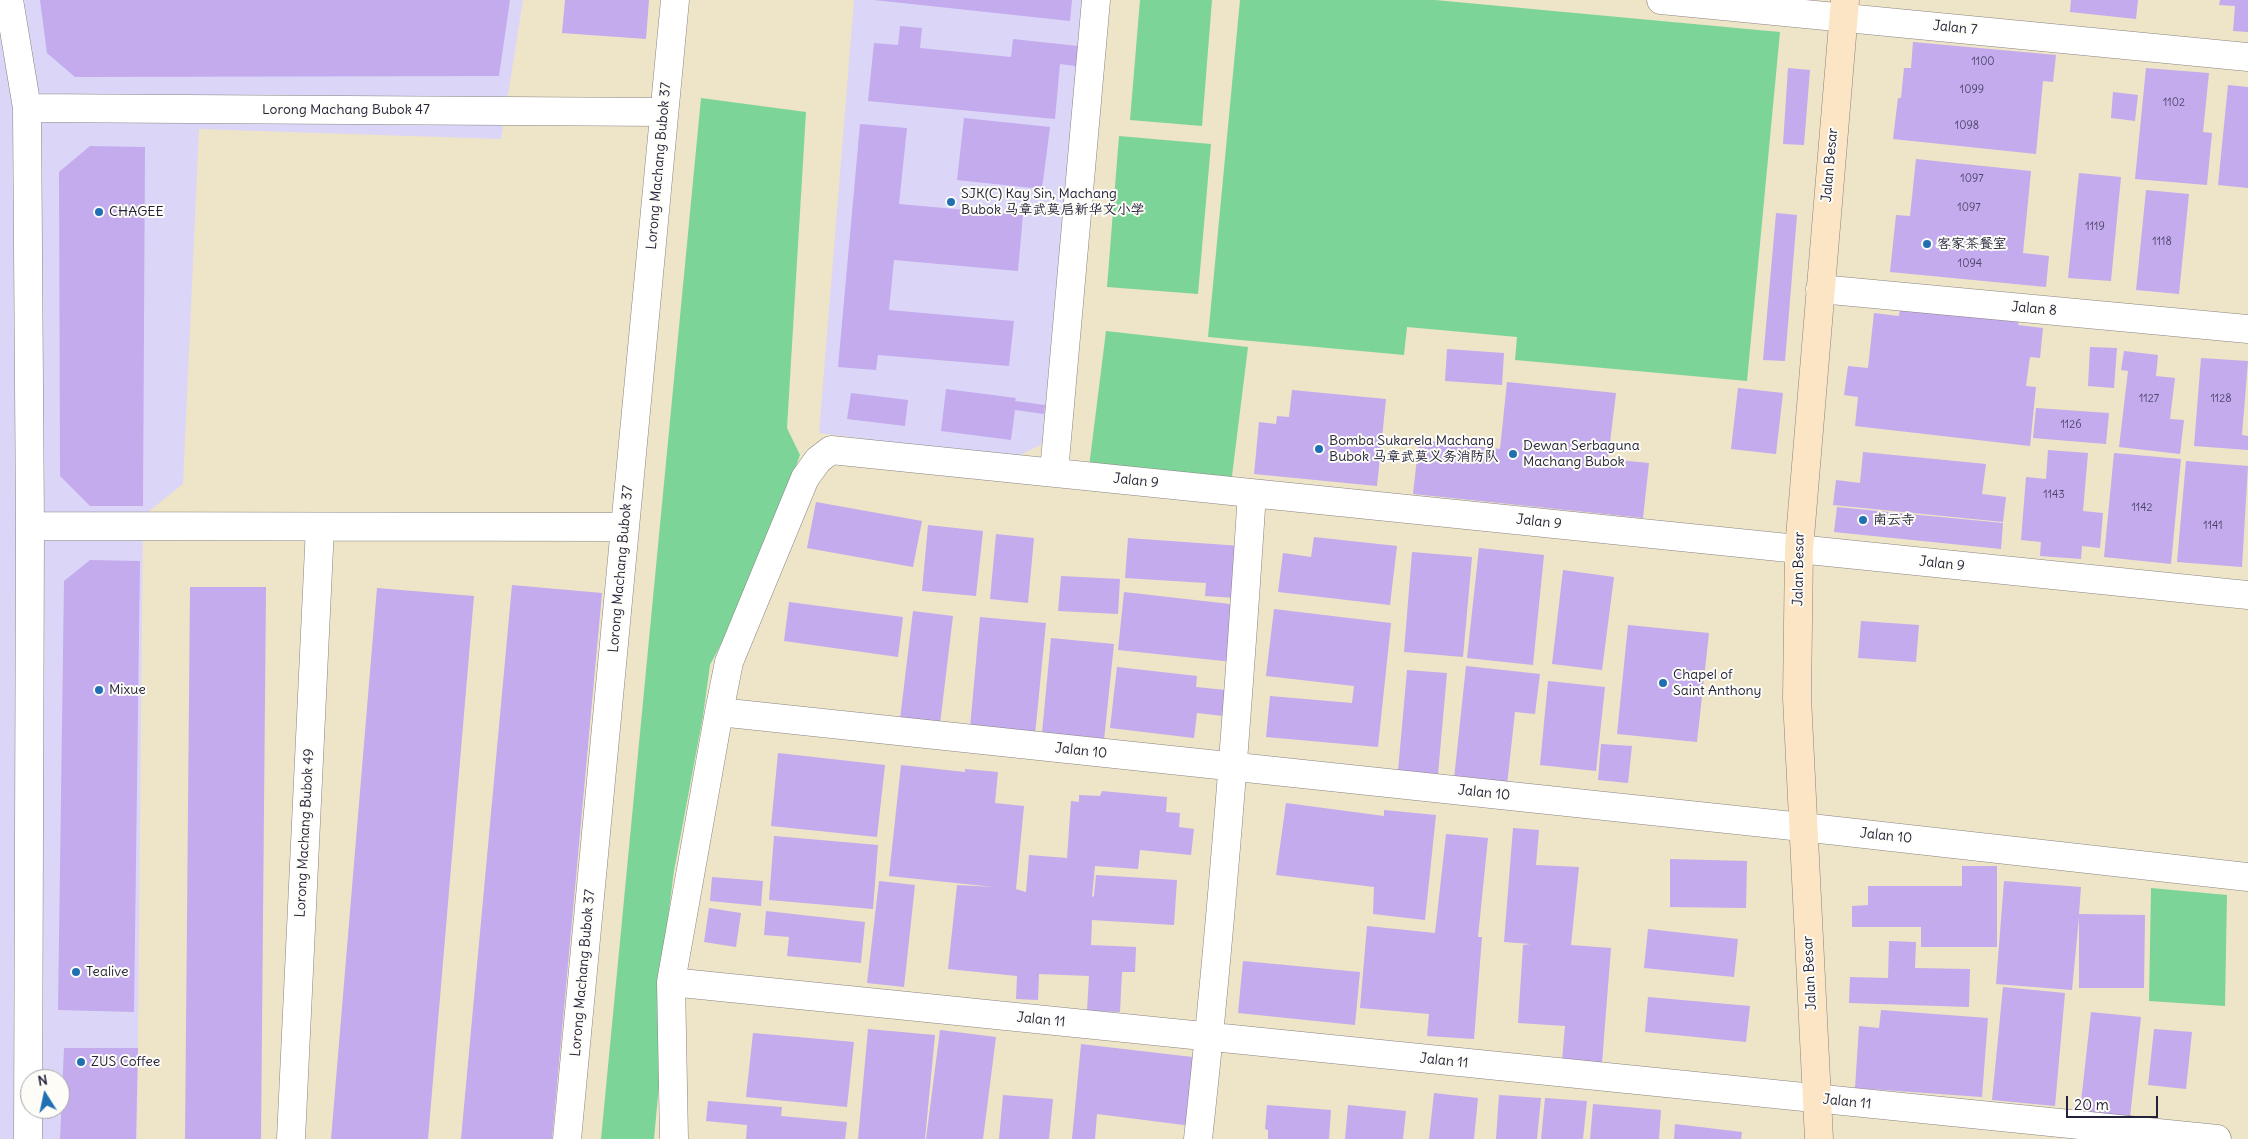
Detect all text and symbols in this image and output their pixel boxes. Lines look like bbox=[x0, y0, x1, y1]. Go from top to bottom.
street label: Jalan 7 bbox=[1932, 17, 1978, 39]
house number: 1100 bbox=[1971, 55, 1995, 69]
street label: Lorong Machang Bubok 37 bbox=[643, 82, 675, 250]
house number: 1099 bbox=[1960, 83, 1984, 97]
house number: 1102 bbox=[2163, 96, 2185, 110]
street label: Lorong Machang Bubok 47 bbox=[262, 102, 430, 118]
house number: 1098 bbox=[1955, 119, 1979, 133]
street label: Jalan Besar bbox=[1818, 127, 1842, 203]
house number: 1097 bbox=[1960, 172, 1984, 186]
place label: SJK(C) Kay Sin, Machang Bubok 马章武莫启新华文小学 bbox=[961, 186, 1144, 218]
marker: SJK(C) Kay Sin, Machang Bubok 马章武莫启新华文小学 bbox=[945, 196, 957, 208]
house number: 1097 bbox=[1957, 201, 1981, 215]
place label: CHAGEE bbox=[109, 204, 164, 220]
marker: CHAGEE bbox=[93, 206, 105, 218]
house number: 1119 bbox=[2085, 220, 2105, 234]
house number: 1118 bbox=[2152, 235, 2172, 249]
place label: 客家茶餐室 bbox=[1937, 236, 2007, 252]
marker: 客家茶餐室 bbox=[1921, 238, 1933, 250]
house number: 1094 bbox=[1958, 257, 1982, 271]
street label: Jalan 8 bbox=[2010, 299, 2058, 319]
house number: 1127 bbox=[2139, 392, 2159, 406]
house number: 1128 bbox=[2210, 392, 2232, 406]
house number: 1126 bbox=[2060, 418, 2082, 432]
place label: Bomba Sukarela Machang Bubok 马章武莫义务消防队 bbox=[1329, 433, 1498, 466]
place label: Dewan Serbaguna Machang Bubok bbox=[1523, 438, 1640, 471]
marker: Bomba Sukarela Machang Bubok 马章武莫义务消防队 bbox=[1313, 443, 1325, 455]
marker: Dewan Serbaguna Machang Bubok bbox=[1507, 448, 1519, 460]
street label: Jalan 9 bbox=[1112, 470, 1160, 492]
street label: Lorong Machang Bubok 37 bbox=[605, 485, 637, 653]
house number: 1143 bbox=[2043, 488, 2065, 502]
house number: 1142 bbox=[2131, 501, 2153, 515]
street label: Jalan 9 bbox=[1515, 511, 1563, 533]
place label: 南云寺 bbox=[1873, 512, 1915, 528]
marker: 南云寺 bbox=[1857, 514, 1869, 526]
house number: 1141 bbox=[2203, 519, 2223, 533]
street label: Jalan Besar bbox=[1790, 532, 1808, 606]
street label: Jalan 9 bbox=[1918, 553, 1966, 575]
place label: Chapel of Saint Anthony bbox=[1673, 667, 1762, 700]
marker: Chapel of Saint Anthony bbox=[1657, 677, 1669, 689]
place label: Mixue bbox=[109, 682, 146, 698]
marker: Mixue bbox=[93, 684, 105, 696]
street label: Jalan 10 bbox=[1054, 740, 1108, 762]
street label: Lorong Machang Bubok 49 bbox=[292, 748, 318, 918]
street label: Jalan 10 bbox=[1457, 782, 1511, 804]
street label: Jalan 10 bbox=[1859, 825, 1913, 847]
street label: Lorong Machang Bubok 37 bbox=[567, 889, 599, 1057]
street label: Jalan Besar bbox=[1800, 935, 1820, 1011]
place label: Tealive bbox=[86, 964, 128, 980]
marker: Tealive bbox=[70, 966, 82, 978]
street label: Jalan 11 bbox=[1016, 1009, 1066, 1031]
street label: Jalan 11 bbox=[1419, 1050, 1469, 1072]
place label: ZUS Coffee bbox=[91, 1054, 160, 1070]
marker: ZUS Coffee bbox=[75, 1056, 87, 1068]
north arrow bbox=[20, 1069, 70, 1119]
text: N bbox=[36, 1071, 49, 1090]
scale bar bbox=[2068, 1086, 2160, 1118]
street label: Jalan 11 bbox=[1822, 1091, 1872, 1113]
text: 20 m bbox=[2074, 1095, 2109, 1114]

